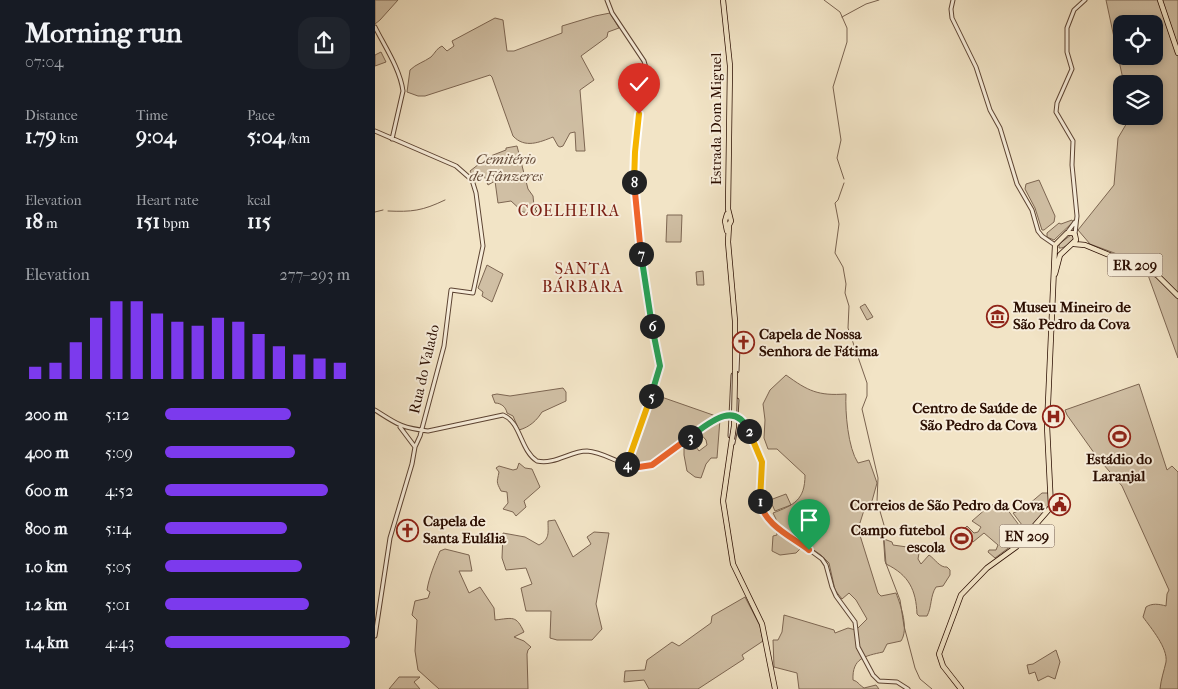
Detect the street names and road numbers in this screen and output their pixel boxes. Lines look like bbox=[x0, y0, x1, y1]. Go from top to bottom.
street label: Estrada Dom Miguel bbox=[707, 53, 725, 185]
road number: ER 209 bbox=[1107, 254, 1163, 276]
street label: Rua do Valado bbox=[405, 322, 443, 415]
road number: EN 209 bbox=[999, 524, 1055, 548]

